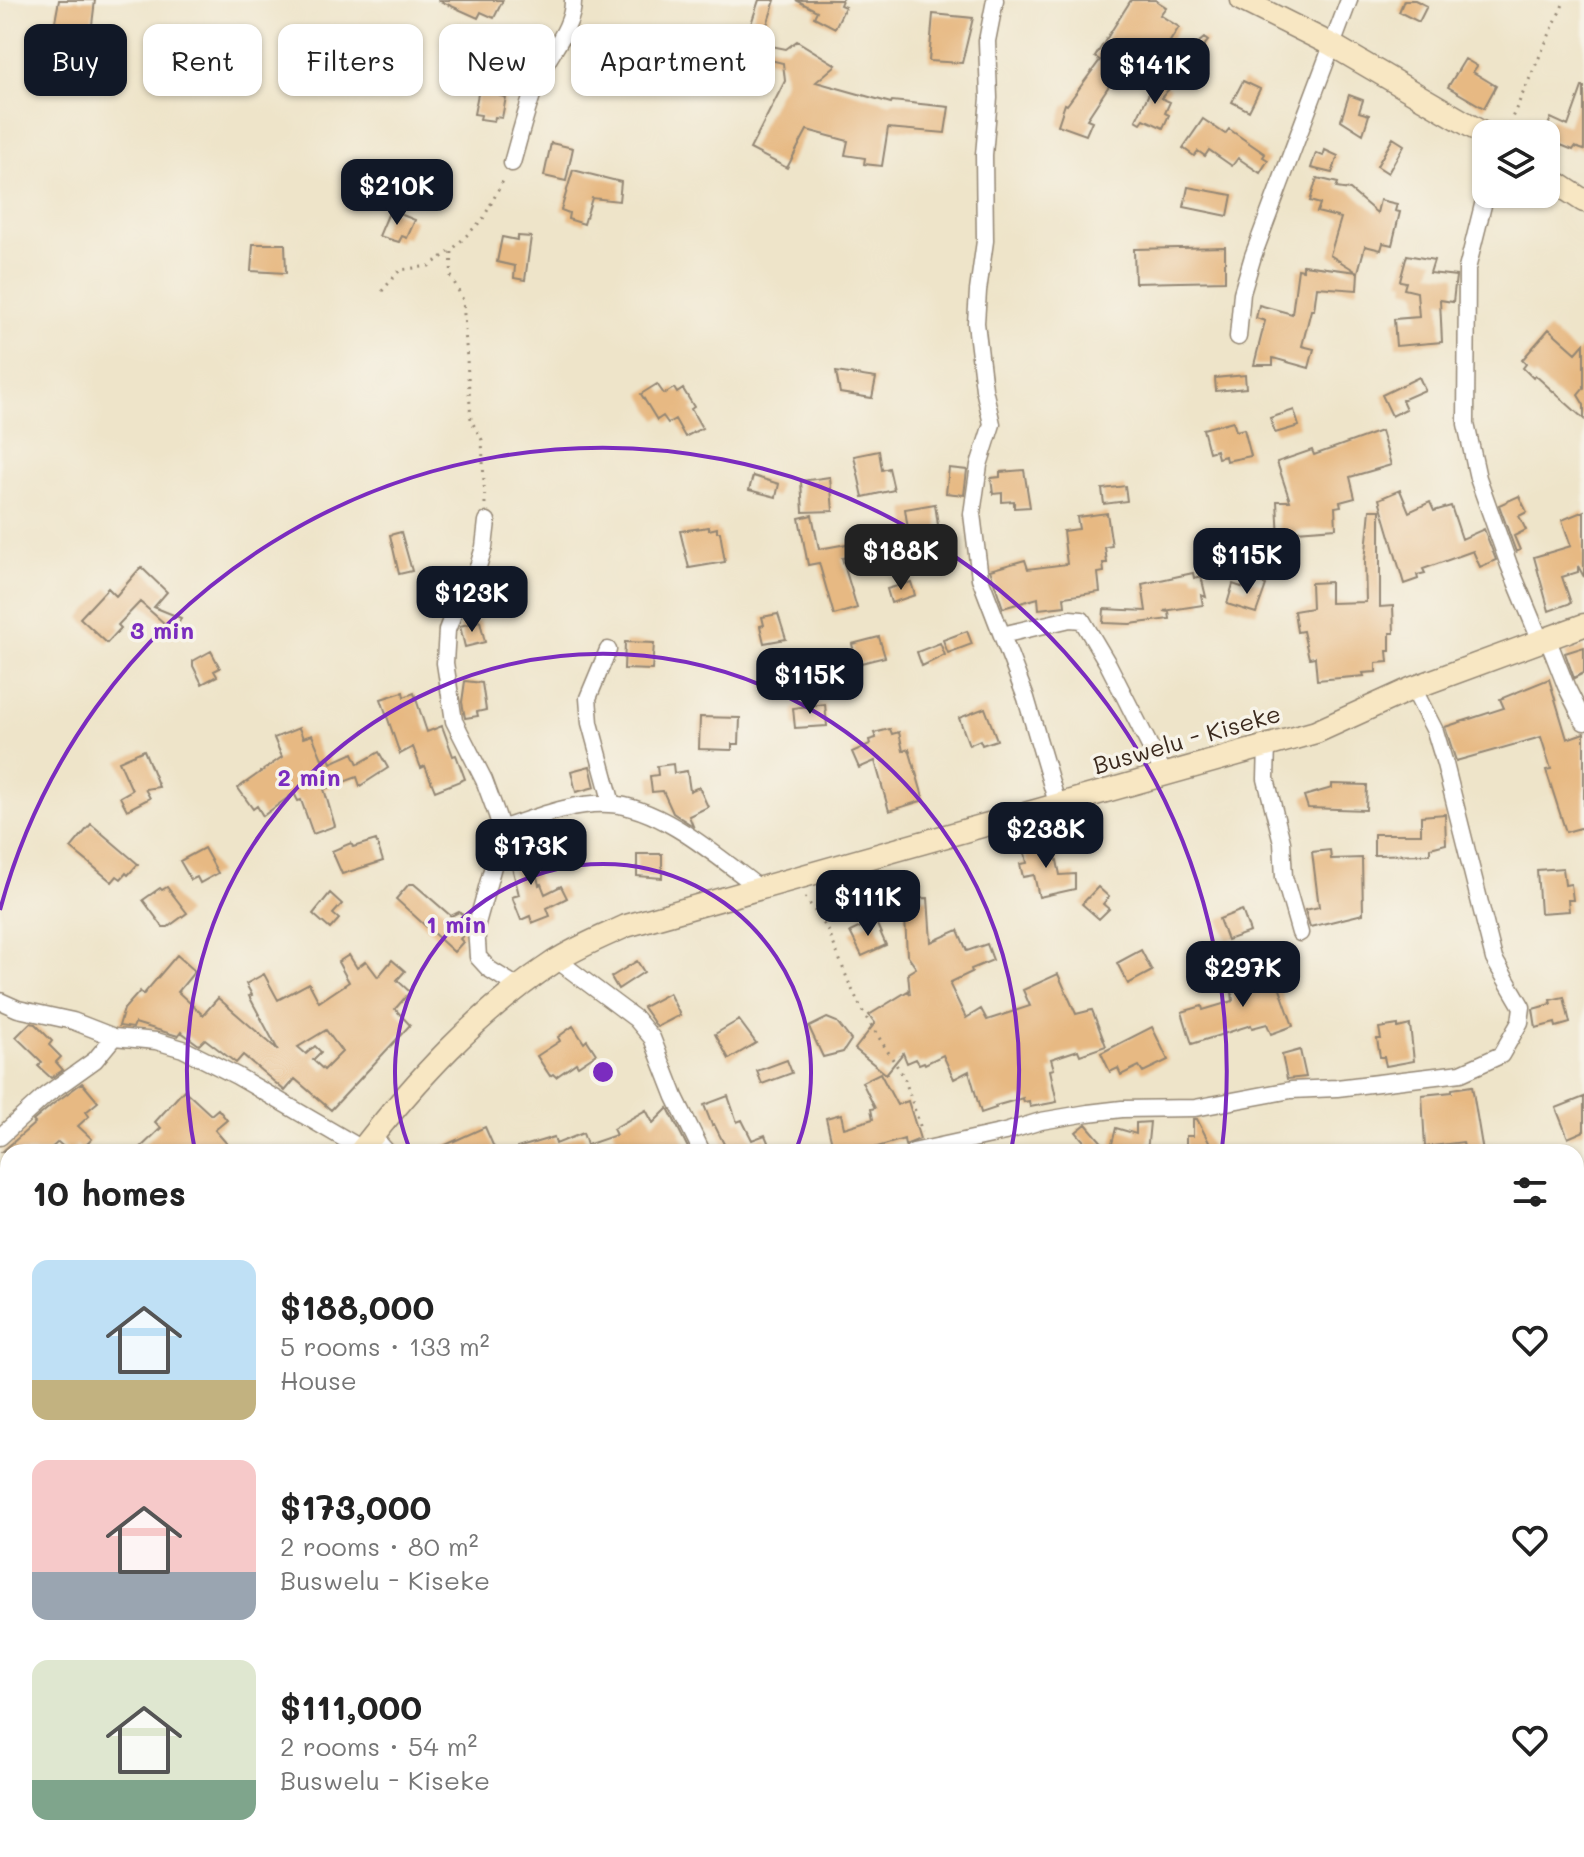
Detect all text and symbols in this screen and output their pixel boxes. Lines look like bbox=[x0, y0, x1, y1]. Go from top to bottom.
chip: Buy bbox=[24, 24, 127, 96]
chip: Rent bbox=[143, 24, 262, 96]
chip: Filters bbox=[278, 24, 423, 96]
chip: New bbox=[439, 24, 555, 96]
chip: Apartment bbox=[571, 24, 775, 96]
pin: $141K bbox=[1099, 38, 1211, 106]
text: $141K bbox=[1119, 47, 1191, 81]
map controls bbox=[1472, 120, 1560, 208]
button: layers bbox=[1472, 120, 1560, 208]
pin: $210K bbox=[341, 159, 453, 227]
text: $210K bbox=[359, 168, 435, 202]
pin: $188K bbox=[845, 524, 957, 592]
pin: $115K bbox=[1191, 528, 1303, 596]
text: $188K bbox=[863, 533, 939, 567]
text: $115K bbox=[1211, 537, 1283, 571]
pin: $123K bbox=[416, 566, 528, 634]
text: $123K bbox=[435, 575, 509, 609]
text: 3 min bbox=[130, 614, 194, 645]
pin: $115K bbox=[754, 648, 866, 716]
text: $115K bbox=[774, 657, 846, 691]
street label: Buswelu - Kiseke bbox=[1089, 697, 1284, 780]
text: 2 min bbox=[278, 761, 341, 792]
pin: $238K bbox=[990, 802, 1102, 870]
text: $238K bbox=[1006, 811, 1086, 845]
pin: $173K bbox=[475, 819, 587, 887]
text: $173K bbox=[494, 828, 568, 862]
pin: $111K bbox=[812, 870, 924, 938]
text: $111K bbox=[834, 879, 902, 913]
text: 1 min bbox=[426, 908, 486, 939]
pin: $297K bbox=[1187, 941, 1299, 1009]
text: $297K bbox=[1204, 950, 1282, 984]
centre of rings bbox=[589, 1058, 617, 1086]
text: 10 homes bbox=[32, 1170, 186, 1215]
icon: filters bbox=[1508, 1170, 1552, 1214]
text: $188,000 bbox=[280, 1284, 434, 1329]
icon: home bbox=[96, 1292, 192, 1388]
icon: heart bbox=[1508, 1318, 1552, 1362]
text: 5 rooms · 133 m² bbox=[280, 1329, 490, 1363]
text: House bbox=[280, 1363, 357, 1397]
text: $173,000 bbox=[280, 1484, 431, 1529]
icon: home bbox=[96, 1492, 192, 1588]
icon: heart bbox=[1508, 1518, 1552, 1562]
text: 2 rooms · 80 m² bbox=[280, 1529, 479, 1563]
text: Buswelu - Kiseke bbox=[280, 1563, 490, 1597]
text: $111,000 bbox=[280, 1684, 422, 1729]
icon: home bbox=[96, 1692, 192, 1788]
icon: heart bbox=[1508, 1718, 1552, 1762]
text: 2 rooms · 54 m² bbox=[280, 1729, 477, 1763]
text: Buswelu - Kiseke bbox=[280, 1763, 490, 1797]

